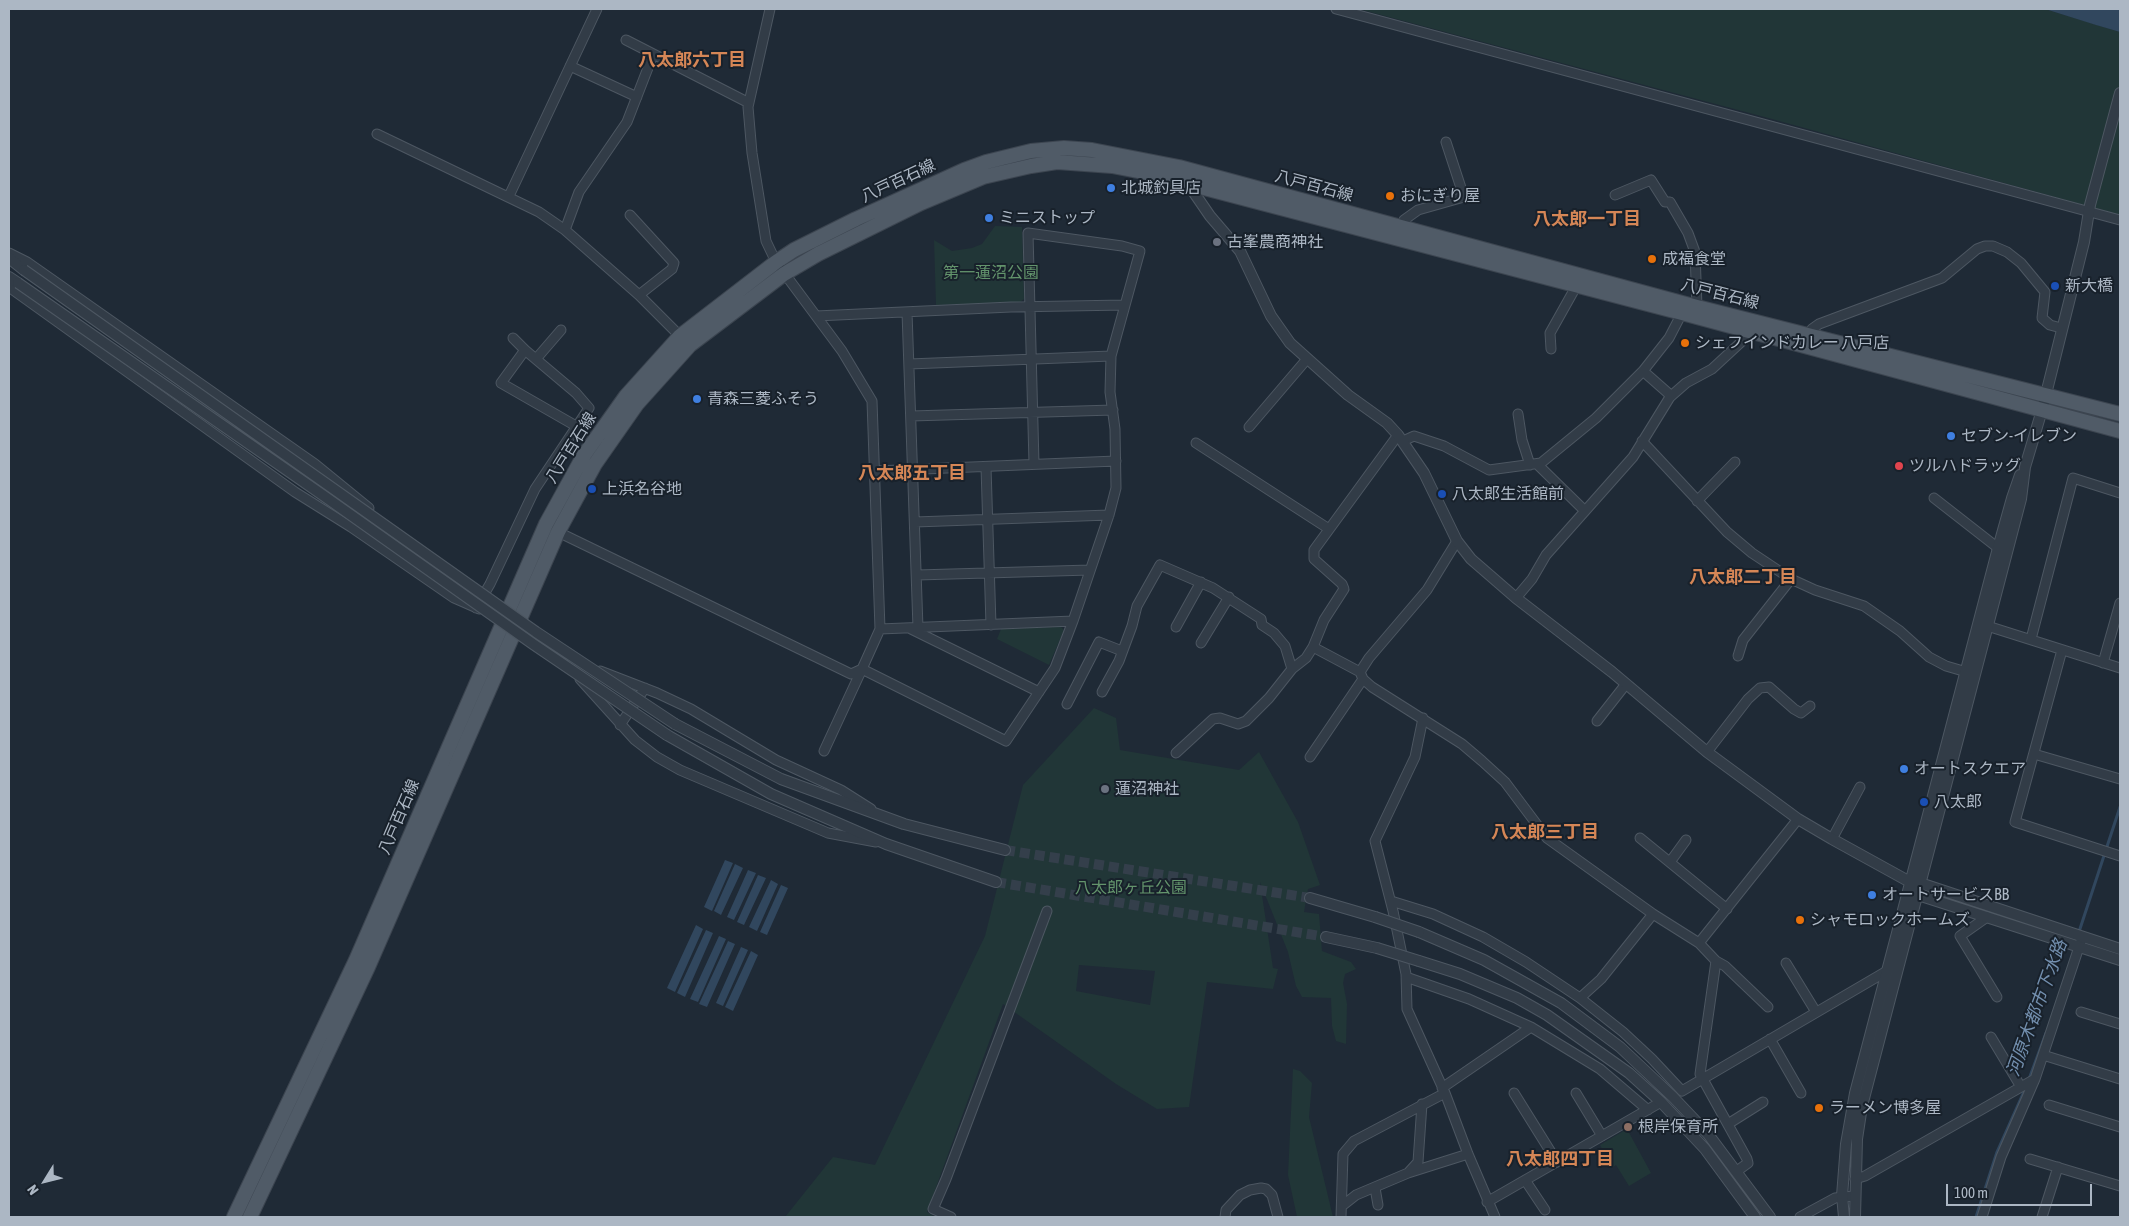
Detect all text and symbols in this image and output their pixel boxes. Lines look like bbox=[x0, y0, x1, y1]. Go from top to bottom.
district label: 八太郎六丁目 bbox=[638, 49, 746, 71]
street label: 八戸百石線 bbox=[858, 155, 938, 207]
street label: 八戸百石線 bbox=[1273, 166, 1355, 206]
place label: 北城釣具店 bbox=[1121, 178, 1201, 198]
marker: 北城釣具店 bbox=[1105, 182, 1117, 194]
place label: おにぎり屋 bbox=[1400, 186, 1480, 206]
marker: おにぎり屋 bbox=[1384, 190, 1396, 202]
place label: ミニストップ bbox=[999, 208, 1095, 228]
district label: 八太郎一丁目 bbox=[1533, 208, 1641, 230]
marker: ミニストップ bbox=[983, 212, 995, 224]
place label: 古峯農商神社 bbox=[1227, 232, 1323, 252]
marker: 古峯農商神社 bbox=[1211, 236, 1223, 248]
place label: 成福食堂 bbox=[1662, 249, 1726, 269]
marker: 成福食堂 bbox=[1646, 253, 1658, 265]
park label: 第一蓮沼公園 bbox=[943, 263, 1039, 283]
street label: 八戸百石線 bbox=[1679, 275, 1761, 313]
place label: 新大橋 bbox=[2065, 276, 2113, 296]
marker: 新大橋 bbox=[2049, 280, 2061, 292]
place label: シェフインドカレー 八戸店 bbox=[1695, 333, 1889, 353]
marker: シェフインドカレー 八戸店 bbox=[1679, 337, 1691, 349]
place label: 青森三菱ふそう bbox=[707, 389, 819, 409]
marker: 青森三菱ふそう bbox=[691, 393, 703, 405]
street label: 八戸百石線 bbox=[542, 409, 600, 487]
place label: セブン-イレブン bbox=[1961, 426, 2077, 446]
marker: セブン-イレブン bbox=[1945, 430, 1957, 442]
place label: ツルハドラッグ bbox=[1909, 456, 2021, 476]
marker: ツルハドラッグ bbox=[1893, 460, 1905, 472]
district label: 八太郎五丁目 bbox=[858, 462, 966, 484]
place label: 上浜名谷地 bbox=[602, 479, 682, 499]
marker: 上浜名谷地 bbox=[586, 483, 598, 495]
place label: 八太郎生活館前 bbox=[1452, 484, 1564, 504]
marker: 八太郎生活館前 bbox=[1436, 488, 1448, 500]
district label: 八太郎二丁目 bbox=[1689, 566, 1797, 588]
place label: オートスクエア bbox=[1914, 759, 2026, 779]
marker: オートスクエア bbox=[1898, 763, 1910, 775]
street label: 八戸百石線 bbox=[375, 776, 423, 858]
place label: 蓮沼神社 bbox=[1115, 779, 1179, 799]
marker: 蓮沼神社 bbox=[1099, 783, 1111, 795]
place label: 八太郎 bbox=[1934, 792, 1982, 812]
marker: 八太郎 bbox=[1918, 796, 1930, 808]
district label: 八太郎三丁目 bbox=[1491, 821, 1599, 843]
park label: 八太郎ヶ丘公園 bbox=[1075, 878, 1187, 898]
place label: オートサービスBB bbox=[1882, 885, 2009, 905]
marker: オートサービスBB bbox=[1866, 889, 1878, 901]
place label: シャモロックホームズ bbox=[1810, 910, 1970, 930]
marker: シャモロックホームズ bbox=[1794, 914, 1806, 926]
water label: 河原木都市下水路 bbox=[2002, 937, 2072, 1079]
place label: ラーメン博多屋 bbox=[1829, 1098, 1941, 1118]
marker: ラーメン博多屋 bbox=[1813, 1102, 1825, 1114]
place label: 根岸保育所 bbox=[1638, 1117, 1718, 1137]
marker: 根岸保育所 bbox=[1622, 1121, 1634, 1133]
district label: 八太郎四丁目 bbox=[1506, 1148, 1614, 1170]
north arrow bbox=[20, 1156, 70, 1206]
scale bar bbox=[1949, 1174, 2095, 1206]
text: N bbox=[24, 1182, 42, 1198]
text: 100 m bbox=[1954, 1184, 1988, 1201]

